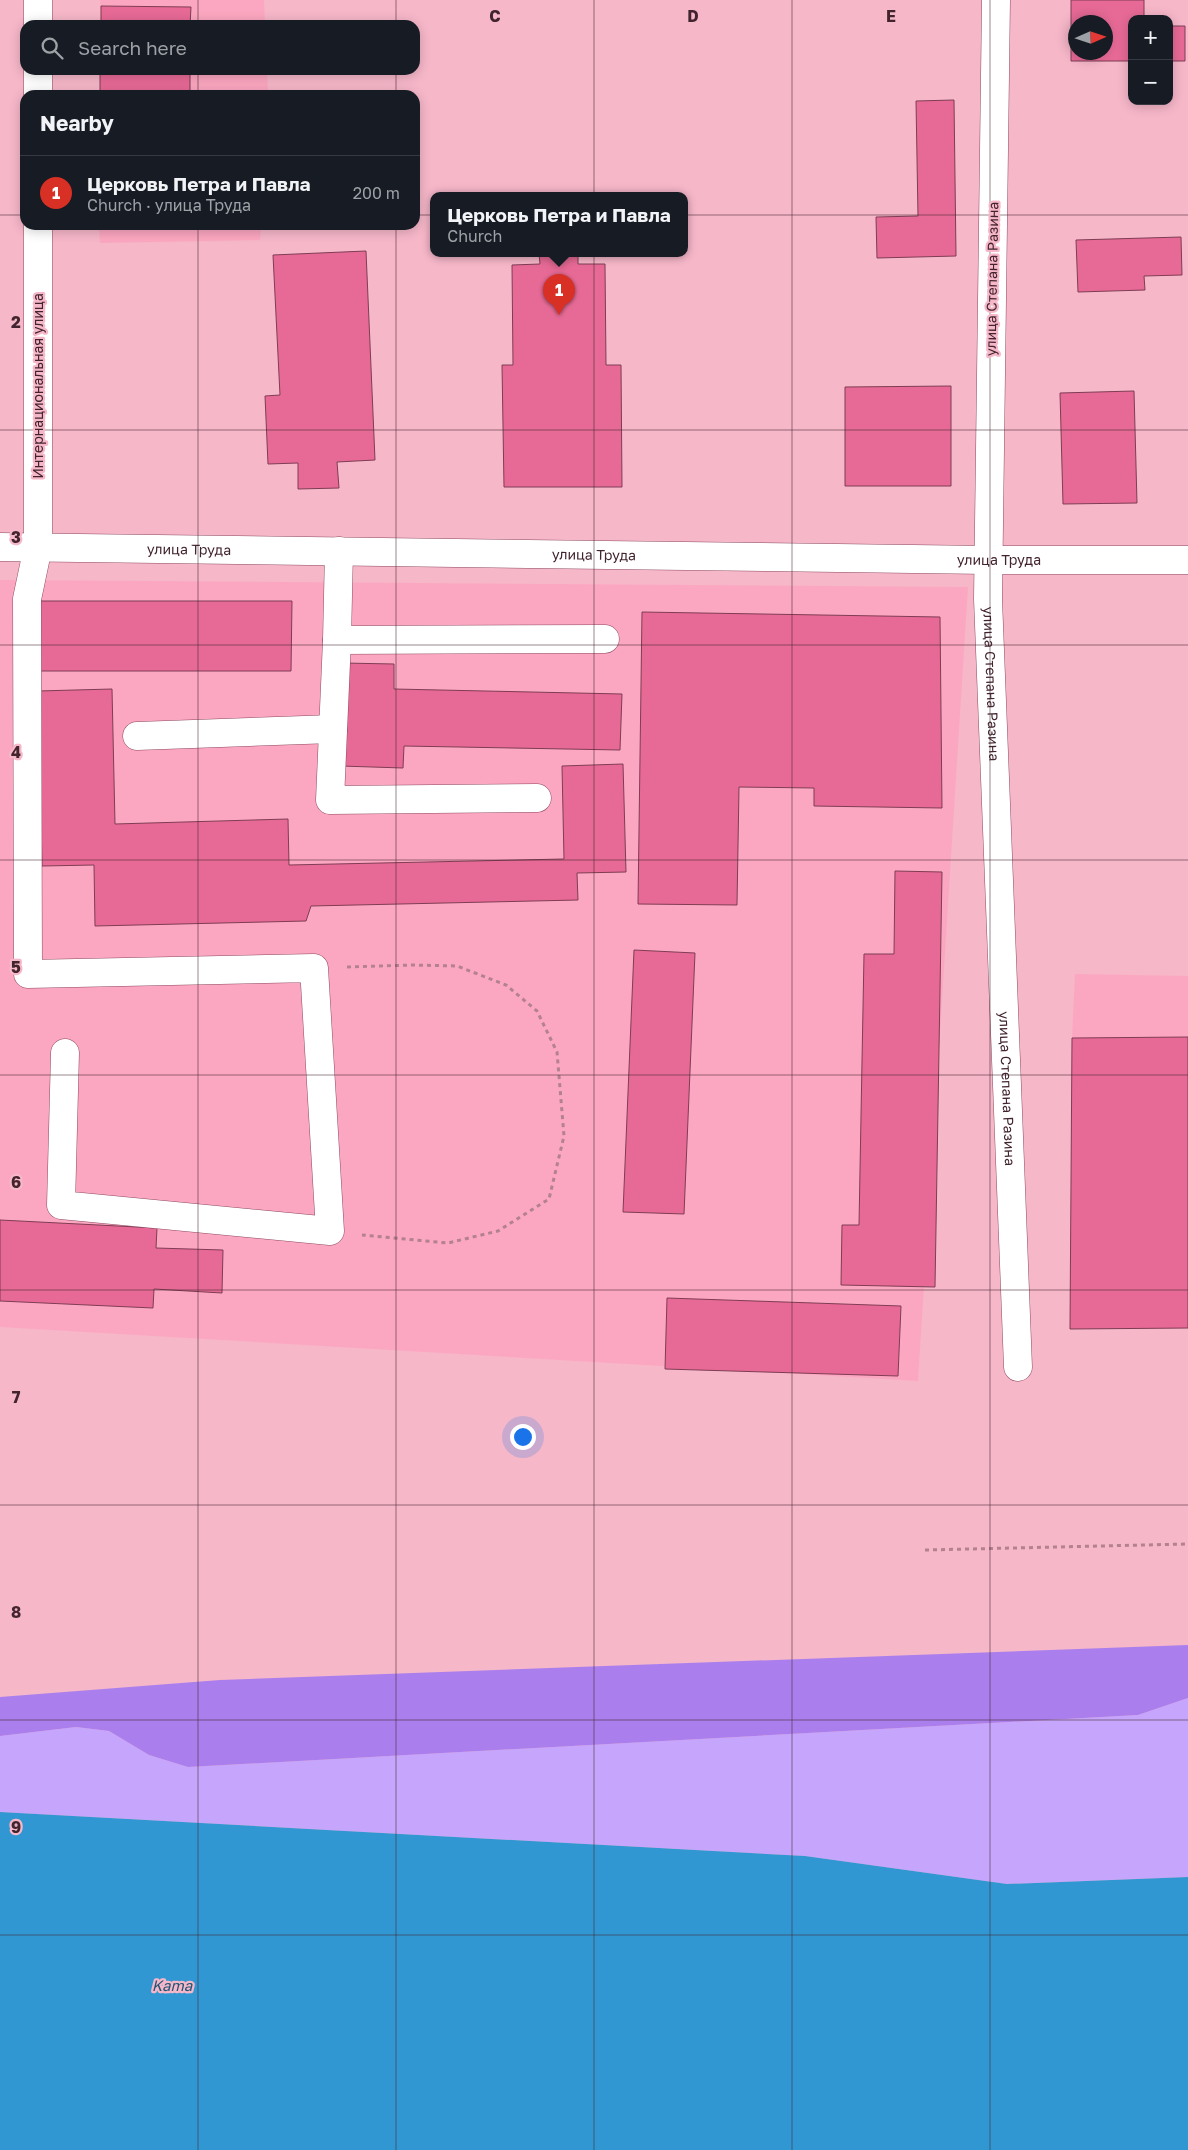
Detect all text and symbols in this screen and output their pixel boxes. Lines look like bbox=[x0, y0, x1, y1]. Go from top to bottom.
text: C bbox=[489, 6, 501, 26]
text: D bbox=[687, 6, 699, 26]
text: E bbox=[886, 6, 896, 26]
north arrow bbox=[1068, 15, 1113, 60]
map controls bbox=[1128, 15, 1173, 105]
button: + bbox=[1128, 15, 1173, 60]
search box bbox=[20, 20, 420, 75]
icon: search bbox=[38, 34, 66, 62]
text: Search here bbox=[78, 36, 187, 59]
button: − bbox=[1128, 60, 1173, 105]
text: Nearby bbox=[40, 110, 114, 136]
text: Церковь Петра и Павла bbox=[87, 172, 310, 195]
text: 1 bbox=[52, 183, 60, 203]
text: 200 m bbox=[353, 183, 400, 203]
popup bbox=[430, 192, 688, 257]
text: Church · улица Труда bbox=[87, 195, 251, 215]
street label: улица Степана Разина bbox=[982, 202, 1001, 356]
text: Церковь Петра и Павла bbox=[447, 203, 671, 226]
text: Church bbox=[447, 226, 502, 246]
pin: 1 bbox=[543, 274, 575, 315]
street label: Интернациональная улица bbox=[29, 293, 46, 479]
text: 2 bbox=[11, 312, 21, 332]
text: 3 bbox=[11, 527, 21, 547]
street label: улица Труда bbox=[147, 540, 231, 558]
street label: улица Труда bbox=[552, 545, 636, 563]
street label: улица Труда bbox=[957, 551, 1041, 568]
street label: улица Степана Разина bbox=[980, 606, 1003, 761]
text: 4 bbox=[11, 742, 21, 762]
text: 5 bbox=[11, 957, 21, 977]
street label: улица Степана Разина bbox=[996, 1011, 1019, 1166]
text: 6 bbox=[11, 1172, 21, 1192]
text: 7 bbox=[12, 1387, 21, 1407]
your location bbox=[510, 1424, 536, 1450]
text: 8 bbox=[11, 1602, 21, 1622]
text: 9 bbox=[11, 1817, 21, 1837]
water label: Kama bbox=[152, 1976, 193, 1994]

